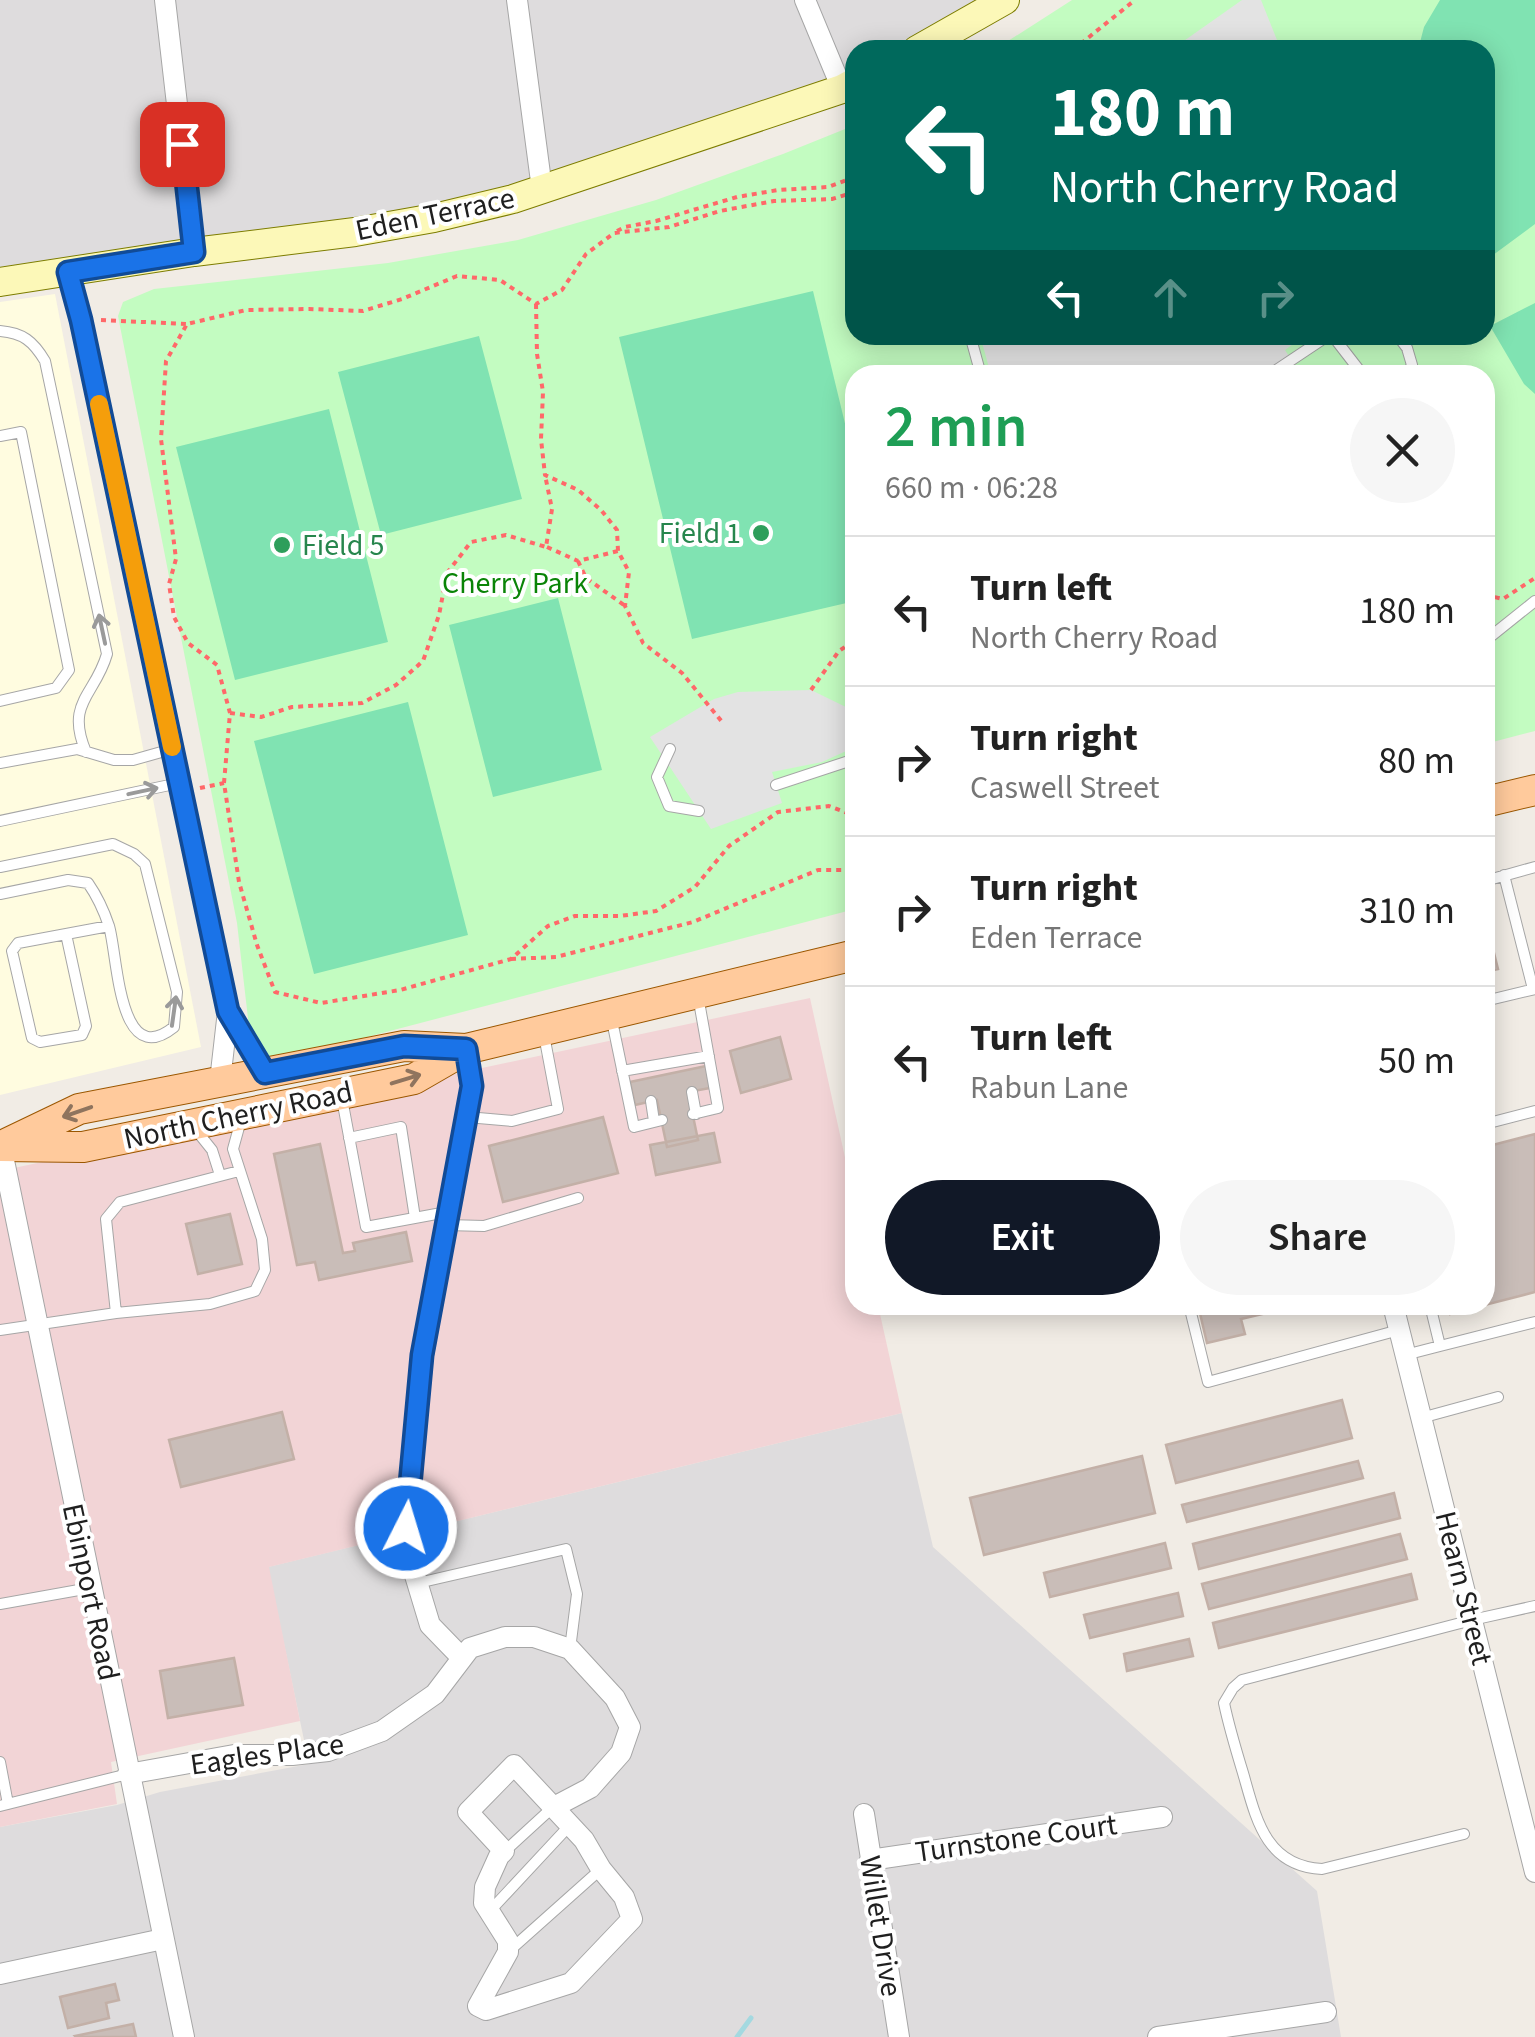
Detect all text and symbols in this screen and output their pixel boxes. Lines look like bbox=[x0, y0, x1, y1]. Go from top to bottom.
text: 180 m bbox=[1050, 63, 1235, 163]
icon: left bbox=[885, 80, 1015, 210]
pin bbox=[140, 102, 225, 187]
icon: arrive bbox=[155, 117, 210, 172]
text: North Cherry Road bbox=[1050, 156, 1399, 220]
street label: Eden Terrace bbox=[352, 177, 519, 252]
icon: left bbox=[1038, 270, 1093, 325]
icon: ahead bbox=[1143, 270, 1198, 325]
icon: right bbox=[1248, 270, 1303, 325]
text: 2 min bbox=[885, 385, 1028, 470]
button: close bbox=[1350, 398, 1455, 503]
text: 660 m · 06:28 bbox=[885, 465, 1058, 511]
place label: Field 1 bbox=[659, 512, 741, 555]
marker: Field 1 bbox=[750, 522, 772, 544]
place label: Field 5 bbox=[302, 524, 384, 567]
marker: Field 5 bbox=[271, 534, 293, 556]
text: Turn left bbox=[970, 561, 1112, 615]
park label: Cherry Park bbox=[442, 562, 588, 605]
icon: left bbox=[885, 584, 940, 639]
text: 180 m bbox=[1359, 584, 1455, 638]
one-way arrow bbox=[92, 613, 110, 645]
text: North Cherry Road bbox=[970, 615, 1218, 661]
text: Turn right bbox=[970, 711, 1138, 765]
icon: right bbox=[885, 734, 940, 789]
text: 80 m bbox=[1378, 734, 1455, 788]
text: Caswell Street bbox=[970, 765, 1159, 811]
one-way arrow bbox=[126, 780, 158, 799]
text: Turn right bbox=[970, 861, 1138, 915]
icon: right bbox=[885, 884, 940, 939]
text: 310 m bbox=[1359, 884, 1455, 938]
text: Eden Terrace bbox=[970, 915, 1142, 961]
one-way arrow bbox=[166, 995, 184, 1028]
text: Turn left bbox=[970, 1011, 1112, 1065]
icon: left bbox=[885, 1034, 940, 1089]
text: 50 m bbox=[1378, 1034, 1455, 1088]
text: Rabun Lane bbox=[970, 1065, 1128, 1111]
one-way arrow bbox=[390, 1069, 422, 1087]
street label: North Cherry Road bbox=[120, 1070, 356, 1161]
one-way arrow bbox=[63, 1104, 94, 1122]
button: Exit bbox=[885, 1180, 1160, 1295]
button: Share bbox=[1180, 1180, 1455, 1295]
position arrow bbox=[354, 1476, 458, 1580]
street label: Ebinport Road bbox=[51, 1500, 130, 1685]
street label: Hearn Street bbox=[1424, 1507, 1503, 1670]
street label: Eagles Place bbox=[187, 1722, 347, 1787]
street label: Turnstone Court bbox=[912, 1803, 1120, 1874]
street label: Willet Drive bbox=[848, 1853, 913, 2000]

